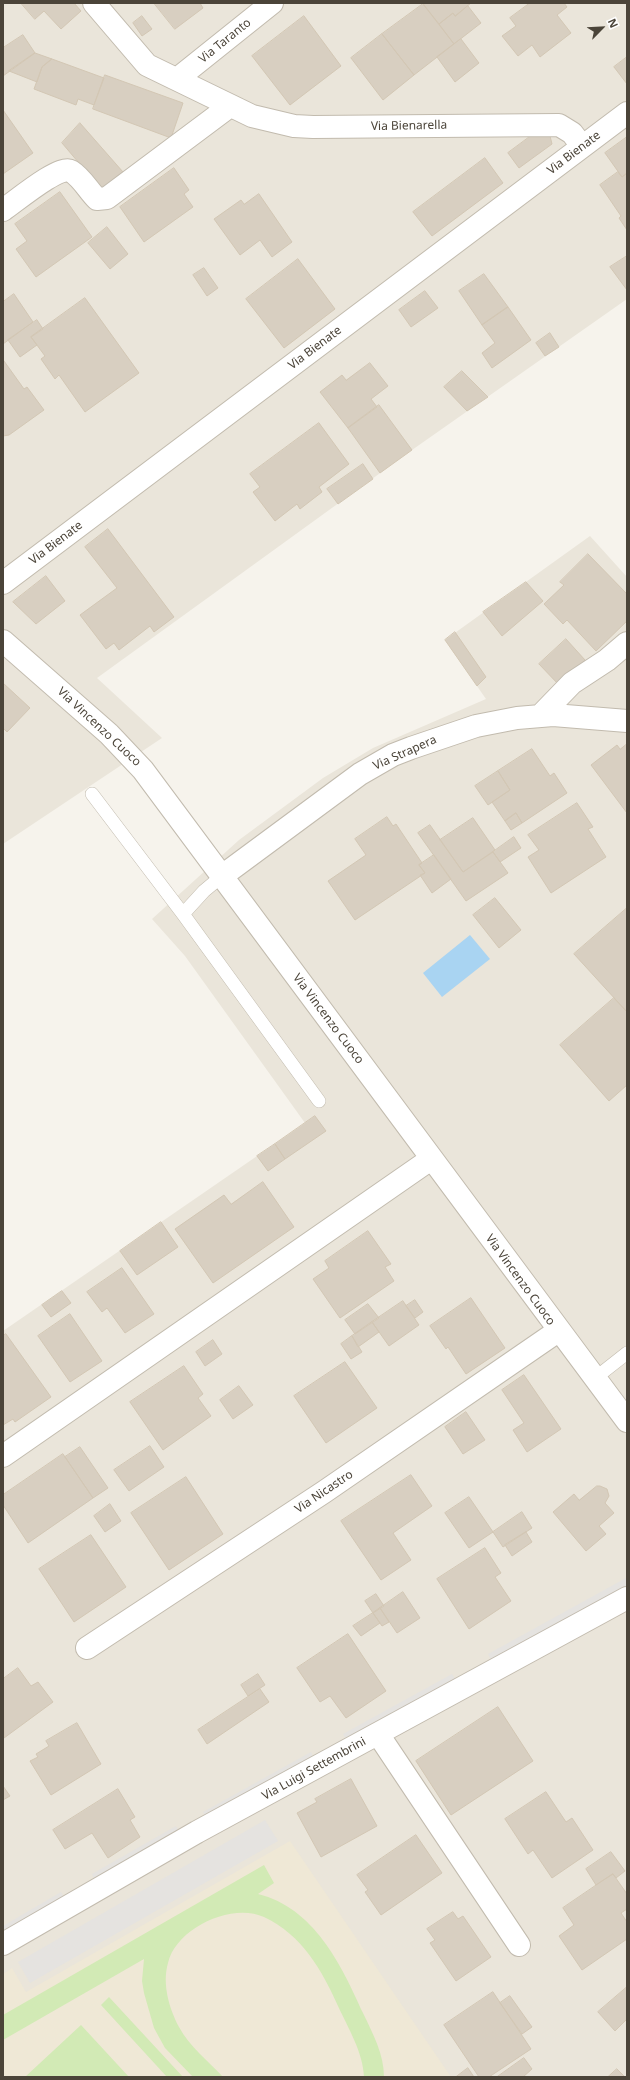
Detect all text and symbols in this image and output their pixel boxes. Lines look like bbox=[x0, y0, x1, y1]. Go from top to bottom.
north arrow bbox=[582, 8, 622, 48]
street label: Via Taranto bbox=[196, 16, 254, 66]
text: N bbox=[605, 16, 622, 30]
street label: Via Bienarella bbox=[371, 118, 447, 134]
street label: Via Bienate bbox=[544, 128, 604, 178]
street label: Via Bienate bbox=[285, 323, 345, 373]
street label: Via Bienate bbox=[26, 518, 86, 568]
street label: Via Vincenzo Cuoco bbox=[54, 685, 144, 769]
street label: Via Strapera bbox=[371, 733, 439, 773]
street label: Via Vincenzo Cuoco bbox=[289, 971, 367, 1067]
street label: Via Vincenzo Cuoco bbox=[482, 1232, 558, 1328]
street label: Via Nicastro bbox=[292, 1467, 356, 1517]
street label: Via Luigi Settembrini bbox=[260, 1734, 368, 1804]

